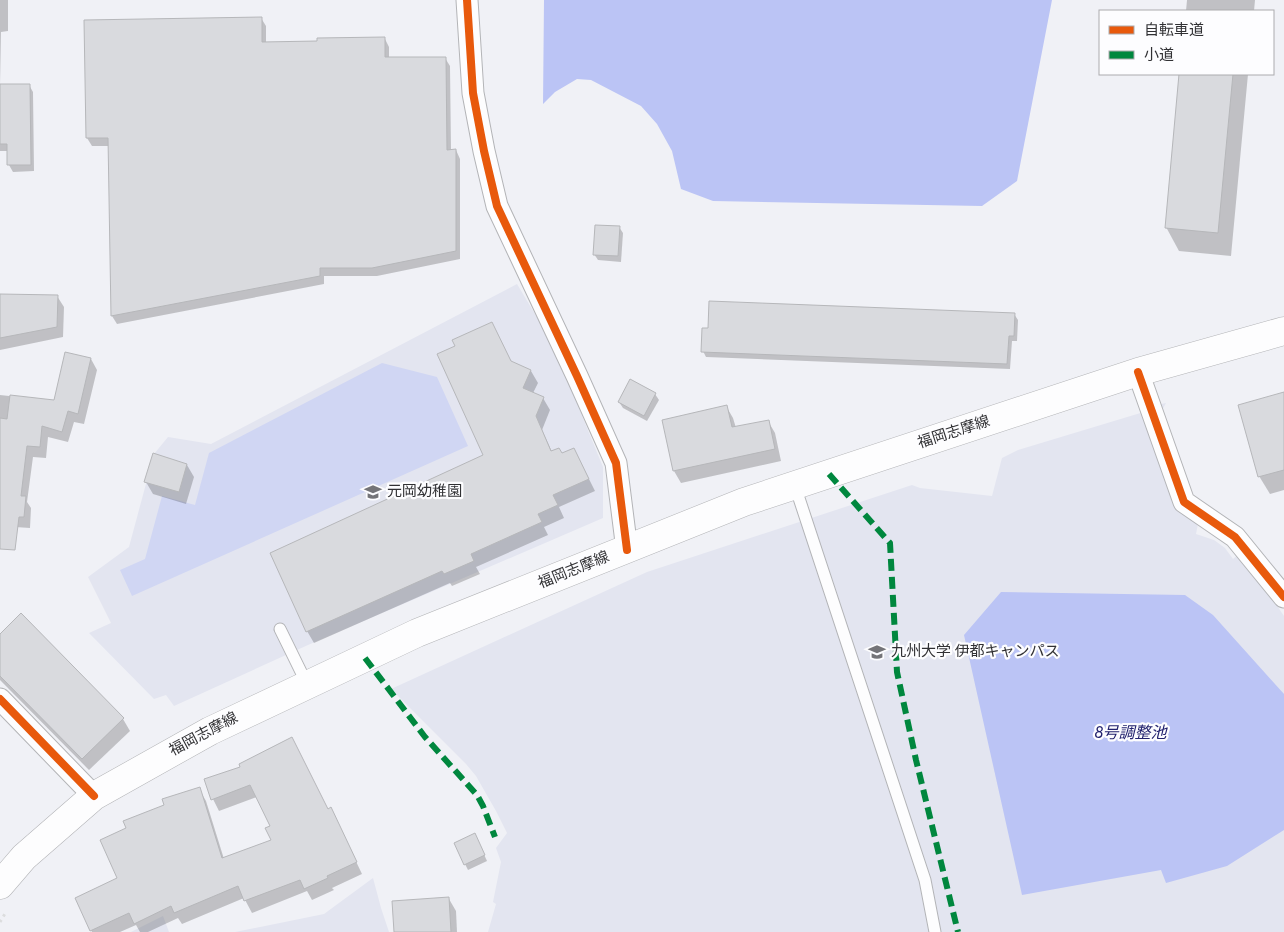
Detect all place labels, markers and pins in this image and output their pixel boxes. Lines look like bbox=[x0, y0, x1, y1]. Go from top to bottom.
school or university icon: 元岡幼稚園 bbox=[363, 482, 383, 502]
place label: 元岡幼稚園 bbox=[387, 483, 462, 502]
school or university icon: 九州大学 伊都キャンパス bbox=[867, 642, 887, 662]
place label: 九州大学 伊都キャンパス bbox=[891, 642, 1060, 662]

